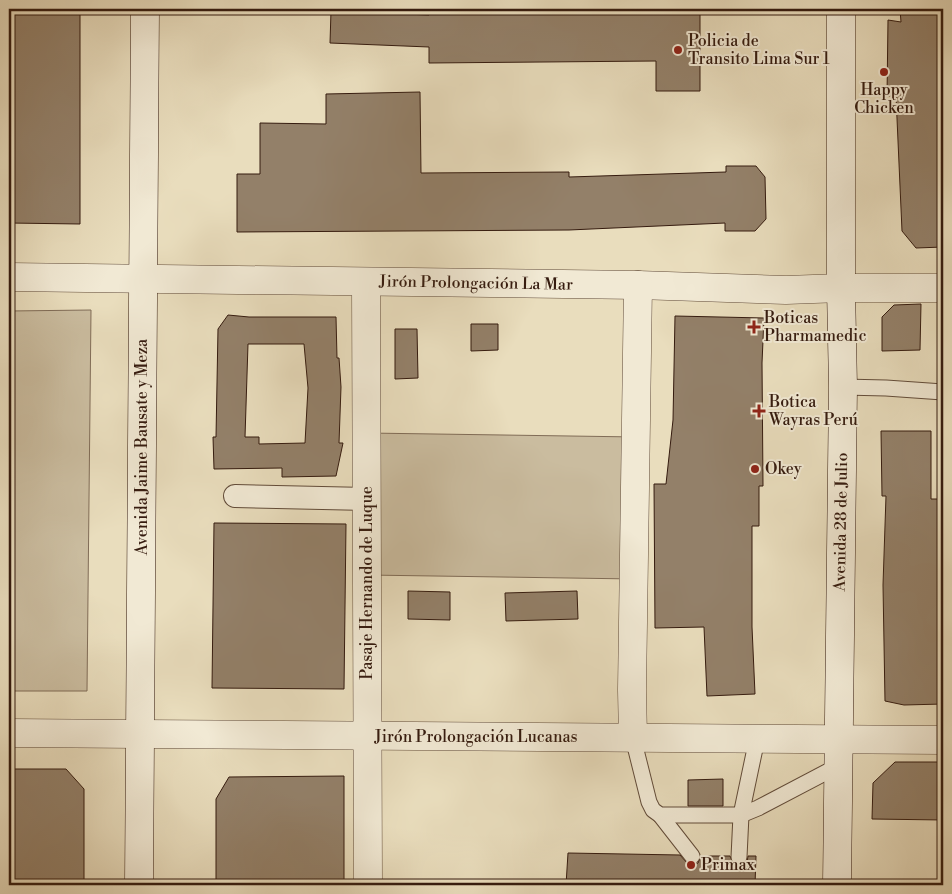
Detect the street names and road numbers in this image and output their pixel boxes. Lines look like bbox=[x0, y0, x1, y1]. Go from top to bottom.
street label: Jirón Prolongación La Mar bbox=[378, 271, 573, 295]
street label: Avenida Jaime Bausate y Meza bbox=[132, 338, 152, 556]
street label: Avenida 28 de Julio bbox=[830, 452, 852, 593]
street label: Pasaje Hernando de Luque bbox=[357, 486, 377, 680]
street label: Jirón Prolongación Lucanas bbox=[373, 727, 578, 747]

